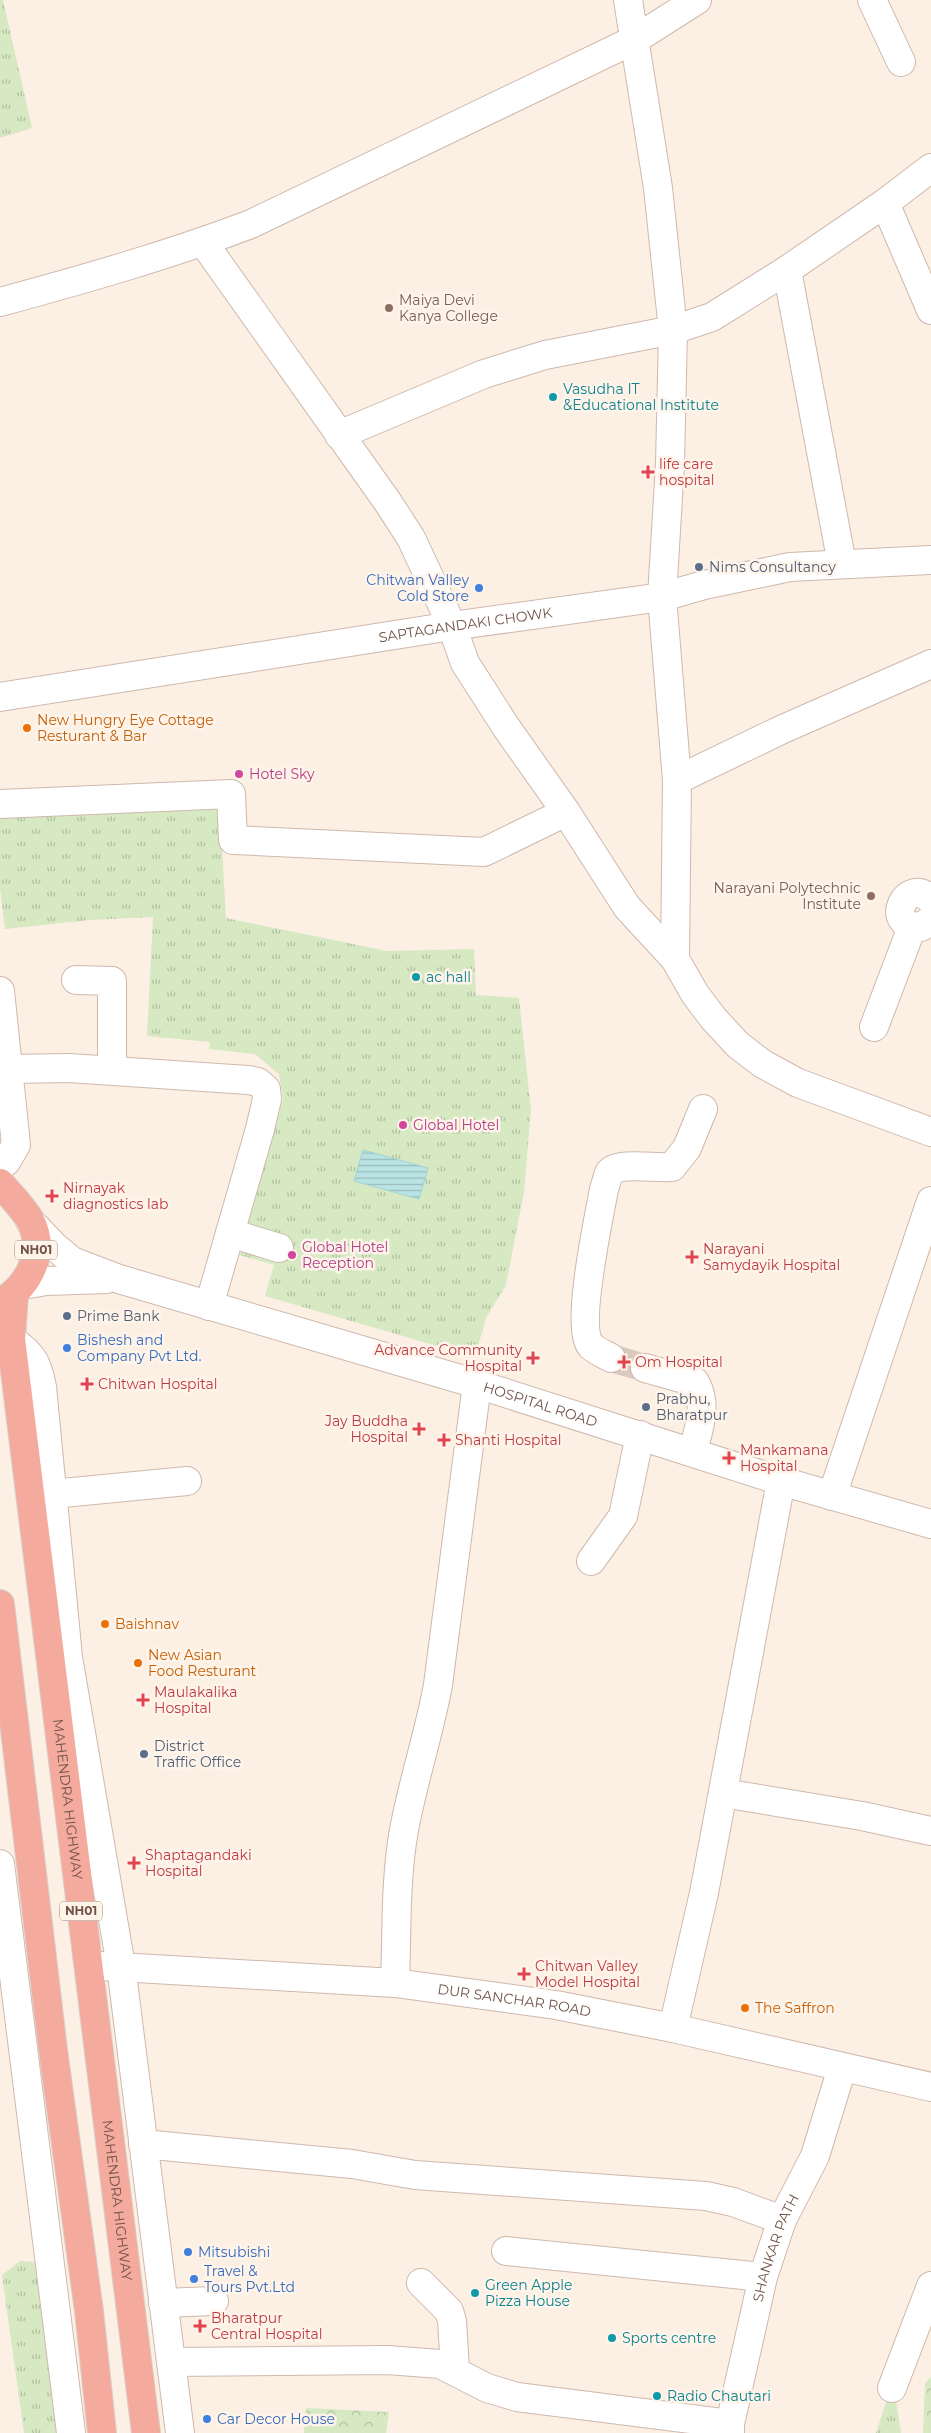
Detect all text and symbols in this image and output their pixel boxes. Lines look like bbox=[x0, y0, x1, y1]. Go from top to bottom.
place label: Maiya Devi Kanya College bbox=[399, 291, 498, 325]
marker: Maiya Devi Kanya College bbox=[383, 302, 395, 314]
place label: Vasudha IT &Educational Institute bbox=[563, 380, 719, 414]
marker: Vasudha IT &Educational Institute bbox=[547, 391, 559, 403]
place label: life care hospital bbox=[659, 455, 715, 489]
marker: life care hospital bbox=[641, 465, 655, 479]
place label: Nims Consultancy bbox=[709, 558, 836, 576]
marker: Nims Consultancy bbox=[693, 561, 705, 573]
place label: Chitwan Valley Cold Store bbox=[366, 571, 469, 605]
marker: Chitwan Valley Cold Store bbox=[473, 582, 485, 594]
street label: SAPTAGANDAKI CHOWK bbox=[377, 603, 553, 646]
place label: New Hungry Eye Cottage Resturant & Bar bbox=[37, 711, 214, 745]
marker: New Hungry Eye Cottage Resturant & Bar bbox=[21, 722, 33, 734]
place label: Hotel Sky bbox=[249, 765, 315, 783]
marker: Hotel Sky bbox=[233, 768, 245, 780]
place label: Narayani Polytechnic Institute bbox=[714, 879, 861, 913]
marker: Narayani Polytechnic Institute bbox=[865, 890, 877, 902]
place label: ac hall bbox=[426, 968, 471, 986]
marker: ac hall bbox=[410, 971, 422, 983]
place label: Global Hotel bbox=[413, 1116, 499, 1134]
marker: Global Hotel bbox=[397, 1119, 409, 1131]
place label: Nirnayak diagnostics lab bbox=[63, 1179, 169, 1213]
marker: Nirnayak diagnostics lab bbox=[45, 1189, 59, 1203]
place label: Global Hotel Reception bbox=[302, 1238, 388, 1272]
road number: NH01 bbox=[15, 1240, 57, 1260]
place label: Narayani Samydayik Hospital bbox=[703, 1240, 840, 1274]
marker: Global Hotel Reception bbox=[286, 1249, 298, 1261]
marker: Narayani Samydayik Hospital bbox=[685, 1250, 699, 1264]
place label: Prime Bank bbox=[77, 1307, 160, 1325]
marker: Prime Bank bbox=[61, 1310, 73, 1322]
place label: Bishesh and Company Pvt Ltd. bbox=[77, 1331, 201, 1365]
place label: Advance Community Hospital bbox=[374, 1341, 522, 1375]
marker: Bishesh and Company Pvt Ltd. bbox=[61, 1342, 73, 1354]
marker: Advance Community Hospital bbox=[526, 1351, 540, 1365]
place label: Om Hospital bbox=[635, 1353, 723, 1371]
marker: Om Hospital bbox=[617, 1355, 631, 1369]
place label: Chitwan Hospital bbox=[98, 1375, 218, 1393]
marker: Chitwan Hospital bbox=[80, 1377, 94, 1391]
street label: HOSPITAL ROAD bbox=[481, 1378, 600, 1431]
place label: Prabhu, Bharatpur bbox=[656, 1390, 728, 1424]
marker: Prabhu, Bharatpur bbox=[640, 1401, 652, 1413]
place label: Jay Buddha Hospital bbox=[324, 1412, 408, 1446]
marker: Jay Buddha Hospital bbox=[412, 1422, 426, 1436]
place label: Shanti Hospital bbox=[455, 1431, 561, 1449]
marker: Shanti Hospital bbox=[437, 1433, 451, 1447]
place label: Mankamana Hospital bbox=[740, 1441, 828, 1475]
marker: Mankamana Hospital bbox=[722, 1451, 736, 1465]
place label: Baishnav bbox=[115, 1615, 179, 1633]
marker: Baishnav bbox=[99, 1618, 111, 1630]
place label: New Asian Food Resturant bbox=[148, 1646, 257, 1680]
marker: New Asian Food Resturant bbox=[132, 1657, 144, 1669]
place label: Maulakalika Hospital bbox=[154, 1683, 238, 1717]
marker: Maulakalika Hospital bbox=[136, 1693, 150, 1707]
street label: MAHENDRA HIGHWAY bbox=[49, 1718, 87, 1881]
place label: District Traffic Office bbox=[154, 1737, 241, 1771]
marker: District Traffic Office bbox=[138, 1748, 150, 1760]
place label: Shaptagandaki Hospital bbox=[145, 1846, 252, 1880]
marker: Shaptagandaki Hospital bbox=[127, 1856, 141, 1870]
road number: NH01 bbox=[60, 1902, 102, 1920]
place label: Chitwan Valley Model Hospital bbox=[535, 1957, 640, 1991]
marker: Chitwan Valley Model Hospital bbox=[517, 1967, 531, 1981]
street label: DUR SANCHAR ROAD bbox=[436, 1980, 593, 2021]
place label: The Saffron bbox=[755, 1999, 835, 2017]
marker: The Saffron bbox=[739, 2002, 751, 2014]
street label: MAHENDRA HIGHWAY bbox=[98, 2119, 136, 2282]
street label: SHANKAR PATH bbox=[749, 2191, 803, 2304]
place label: Mitsubishi bbox=[198, 2243, 270, 2261]
marker: Mitsubishi bbox=[182, 2246, 194, 2258]
place label: Travel & Tours Pvt.Ltd bbox=[204, 2262, 295, 2296]
marker: Travel & Tours Pvt.Ltd bbox=[188, 2273, 200, 2285]
place label: Green Apple Pizza House bbox=[485, 2276, 573, 2310]
marker: Green Apple Pizza House bbox=[469, 2287, 481, 2299]
place label: Bharatpur Central Hospital bbox=[211, 2309, 323, 2343]
marker: Bharatpur Central Hospital bbox=[193, 2319, 207, 2333]
place label: Sports centre bbox=[622, 2329, 716, 2347]
marker: Sports centre bbox=[606, 2332, 618, 2344]
place label: Radio Chautari bbox=[667, 2387, 771, 2405]
marker: Radio Chautari bbox=[651, 2390, 663, 2402]
place label: Car Decor House bbox=[217, 2410, 335, 2428]
marker: Car Decor House bbox=[201, 2413, 213, 2425]

